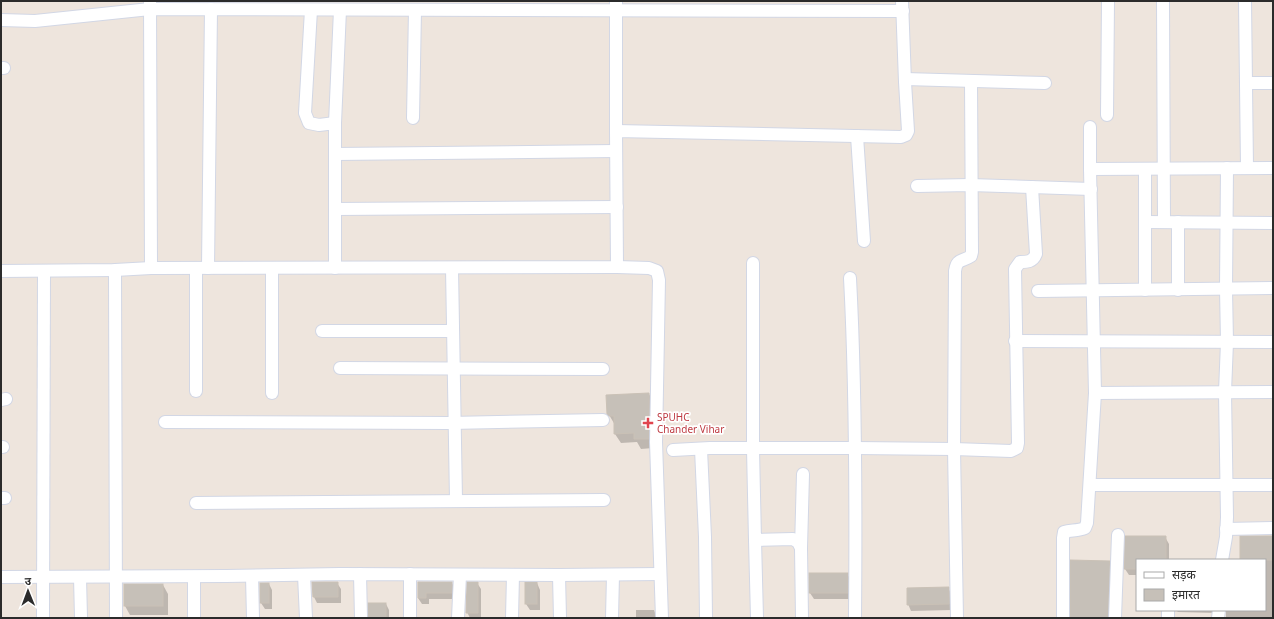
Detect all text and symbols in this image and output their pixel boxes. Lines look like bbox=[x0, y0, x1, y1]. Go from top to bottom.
place label: SPUHC Chander Vihar bbox=[657, 410, 724, 436]
marker: SPUHC Chander Vihar bbox=[642, 417, 654, 429]
legend bbox=[1136, 559, 1266, 611]
text: सड़क bbox=[1172, 566, 1197, 583]
north arrow bbox=[8, 571, 48, 611]
text: उ bbox=[24, 573, 32, 588]
text: इमारत bbox=[1172, 586, 1201, 603]

